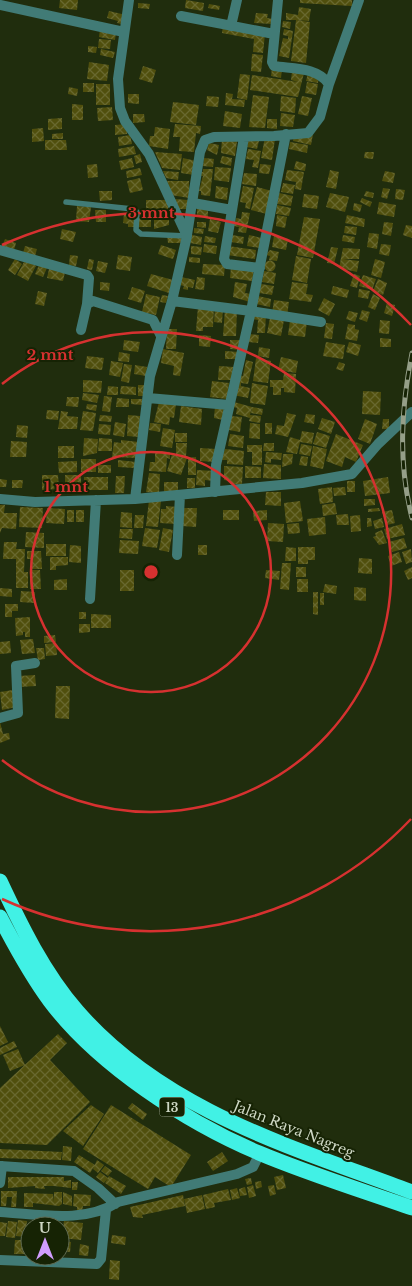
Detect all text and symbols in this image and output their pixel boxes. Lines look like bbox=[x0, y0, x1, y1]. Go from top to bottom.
text: 3 mnt bbox=[128, 203, 175, 222]
text: 2 mnt bbox=[27, 345, 74, 364]
text: 1 mnt bbox=[44, 477, 88, 496]
centre of rings bbox=[142, 563, 160, 581]
street label: Jalan Raya Nagreg bbox=[229, 1096, 358, 1162]
road number: 13 bbox=[160, 1098, 184, 1116]
north arrow bbox=[20, 1216, 70, 1266]
text: U bbox=[39, 1219, 52, 1237]

